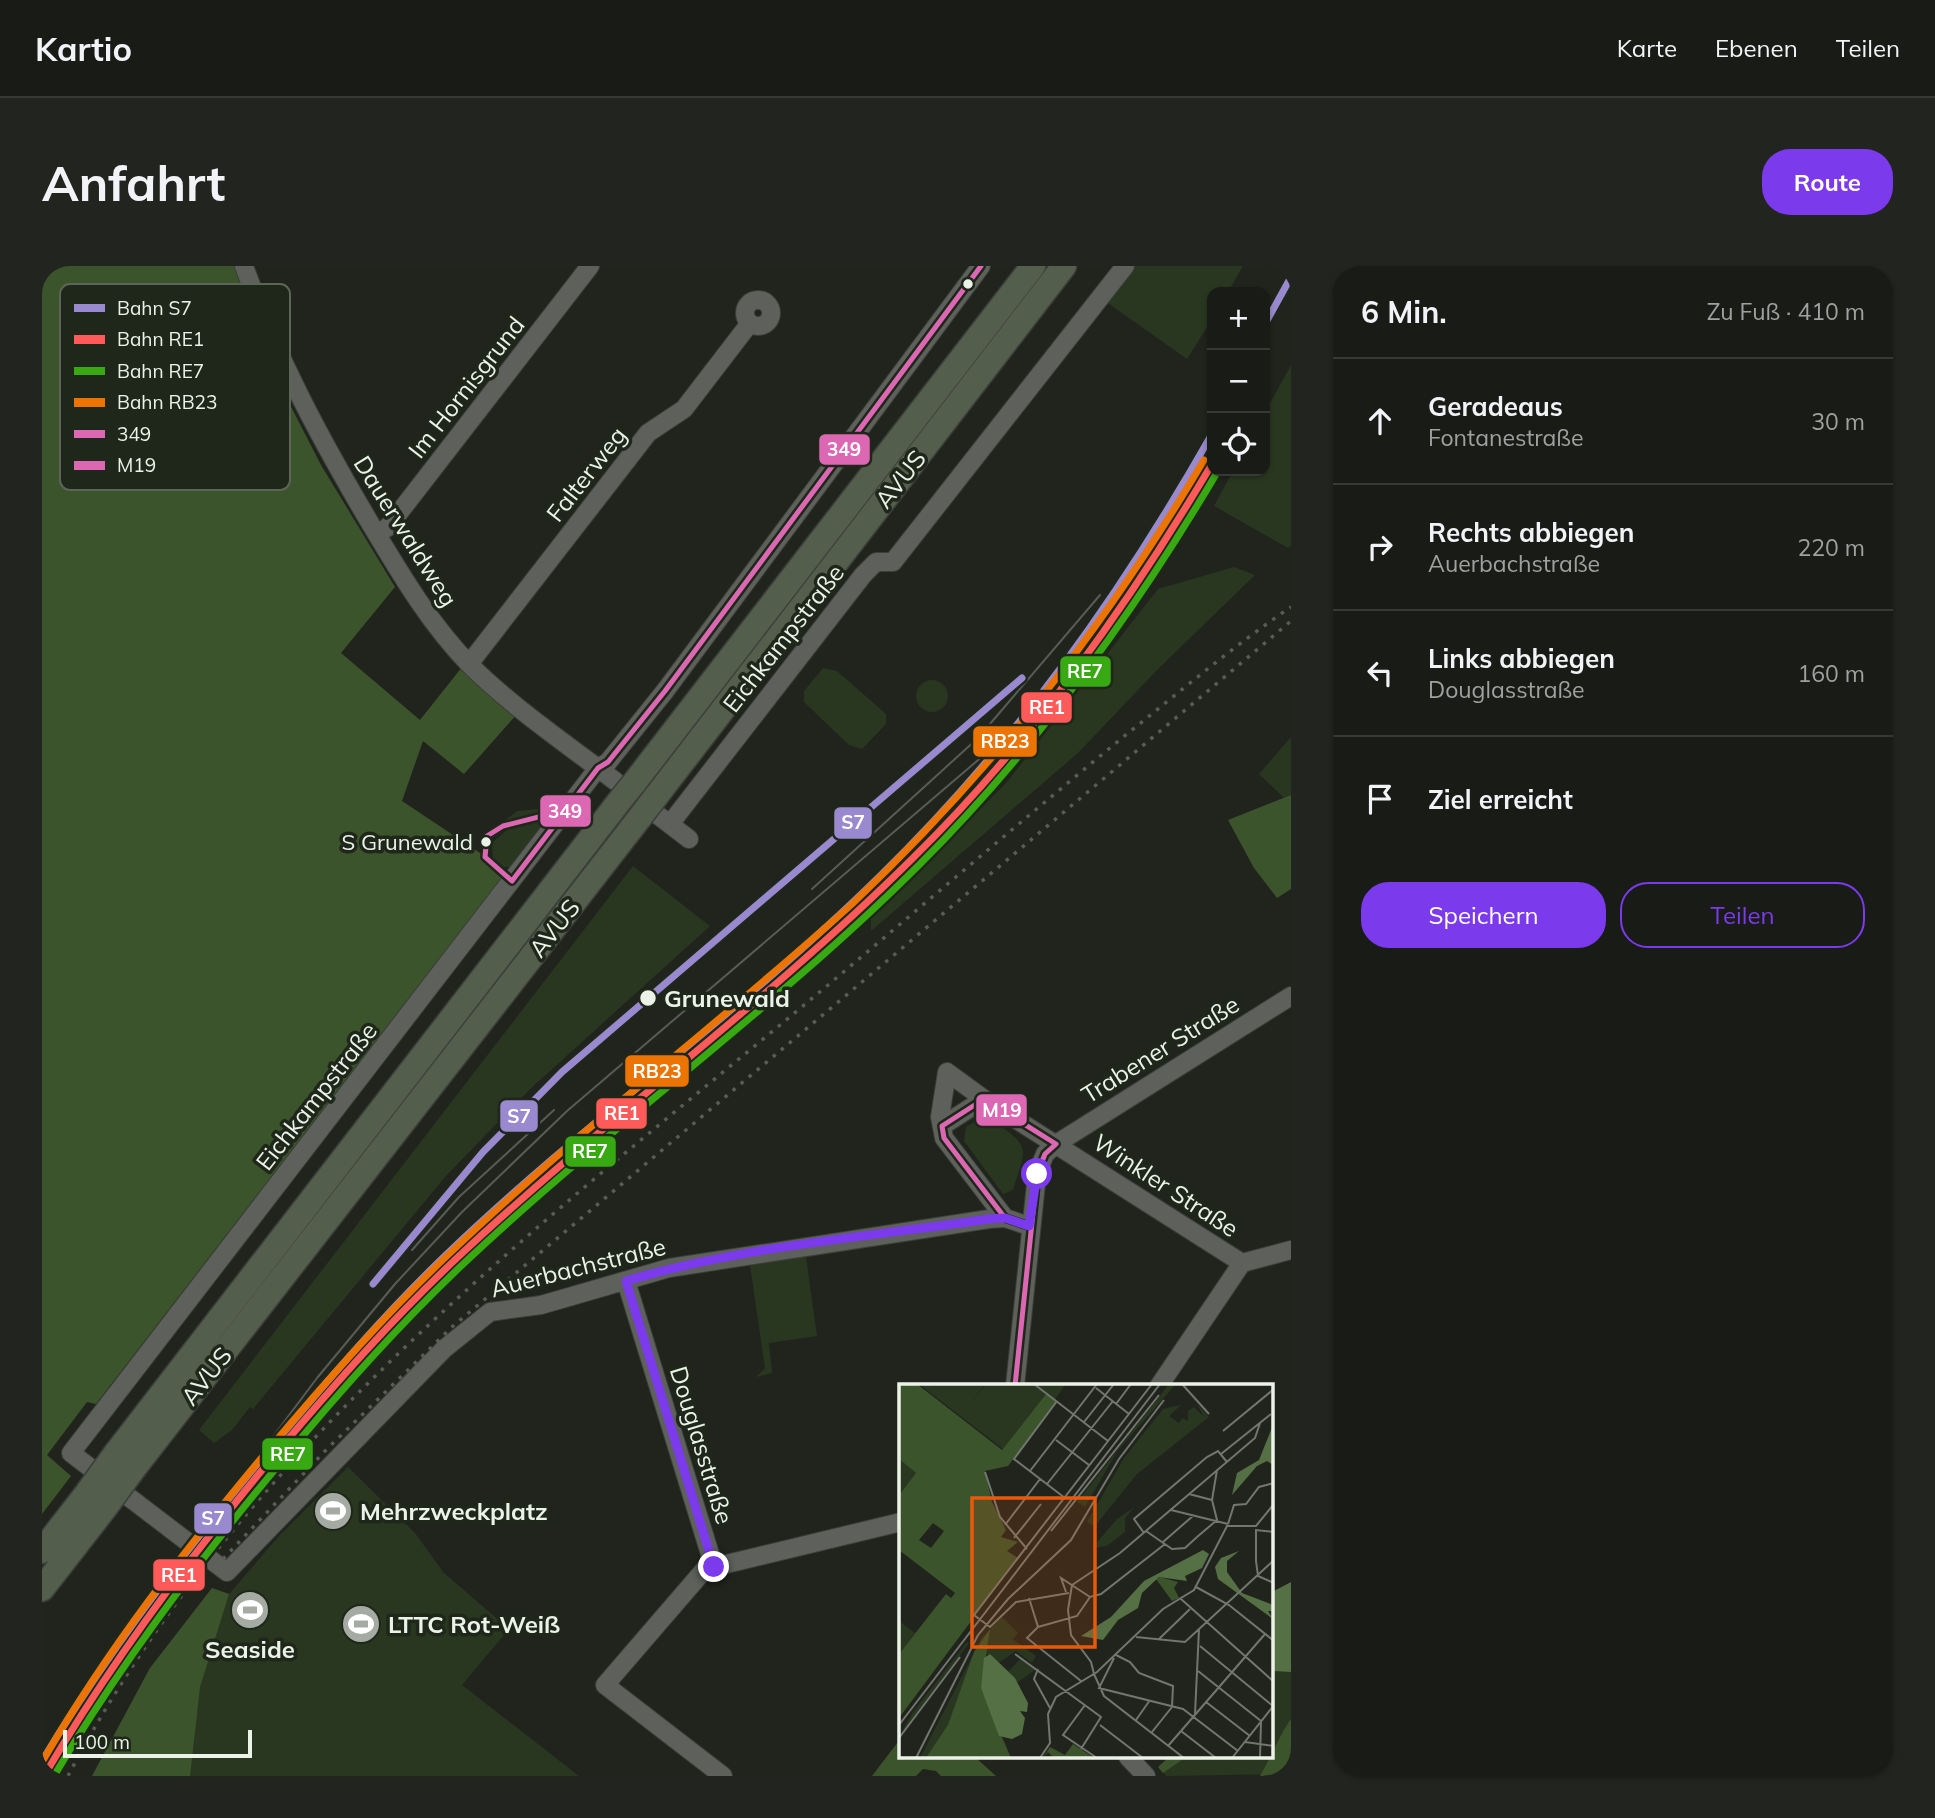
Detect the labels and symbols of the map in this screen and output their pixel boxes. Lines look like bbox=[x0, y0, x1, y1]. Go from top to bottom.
unlabelled marker bbox=[961, 277, 975, 291]
legend bbox=[60, 284, 290, 490]
text: Bahn S7 bbox=[117, 296, 192, 320]
street label: Im Hornisgrund bbox=[401, 310, 531, 464]
text: Bahn RE1 bbox=[117, 327, 204, 351]
text: Bahn RE7 bbox=[117, 359, 204, 383]
text: Bahn RB23 bbox=[117, 390, 217, 414]
street label: Falterweg bbox=[540, 421, 632, 527]
text: 349 bbox=[117, 422, 151, 446]
line badge: 349 bbox=[818, 433, 871, 466]
text: 349 bbox=[827, 437, 861, 461]
street label: AVUS bbox=[868, 444, 932, 514]
street label: Dauerwaldweg bbox=[348, 450, 464, 612]
text: M19 bbox=[117, 453, 156, 477]
street label: Eichkampstraße bbox=[716, 558, 850, 718]
line badge: RE7 bbox=[1059, 655, 1112, 688]
text: RE7 bbox=[1067, 659, 1103, 683]
line badge: RE1 bbox=[1020, 691, 1073, 724]
text: RE1 bbox=[1029, 695, 1065, 719]
line badge: RB23 bbox=[972, 725, 1038, 758]
text: RB23 bbox=[980, 729, 1030, 753]
line badge: 349 bbox=[539, 794, 592, 828]
text: 349 bbox=[548, 799, 582, 823]
line badge: S7 bbox=[833, 806, 873, 840]
text: S7 bbox=[841, 810, 865, 834]
place label: S Grunewald bbox=[342, 828, 473, 856]
marker: S Grunewald bbox=[479, 835, 493, 849]
street label: AVUS bbox=[522, 893, 586, 963]
place label: Grunewald bbox=[664, 983, 790, 1013]
marker: Grunewald bbox=[638, 988, 658, 1008]
street label: Trabener Straße bbox=[1076, 989, 1244, 1109]
street label: Eichkampstraße bbox=[249, 1016, 383, 1176]
line badge: RB23 bbox=[624, 1054, 690, 1088]
text: RB23 bbox=[632, 1059, 682, 1083]
line badge: M19 bbox=[975, 1093, 1028, 1127]
line badge: RE1 bbox=[595, 1097, 648, 1130]
text: M19 bbox=[982, 1098, 1022, 1122]
line badge: S7 bbox=[499, 1099, 539, 1133]
text: RE1 bbox=[604, 1101, 640, 1125]
text: S7 bbox=[507, 1104, 531, 1128]
street label: Winkler Straße bbox=[1088, 1127, 1244, 1243]
line badge: RE7 bbox=[564, 1135, 617, 1168]
text: RE7 bbox=[572, 1139, 608, 1163]
route start bbox=[1021, 1158, 1052, 1189]
street label: Auerbachstraße bbox=[487, 1231, 669, 1303]
street label: AVUS bbox=[174, 1341, 238, 1411]
street label: Douglasstraße bbox=[664, 1362, 740, 1528]
inset map bbox=[899, 1384, 1274, 1758]
line badge: RE7 bbox=[261, 1437, 314, 1471]
text: RE7 bbox=[270, 1442, 306, 1466]
sports icon: Mehrzweckplatz bbox=[312, 1490, 354, 1532]
place label: Mehrzweckplatz bbox=[360, 1496, 548, 1526]
line badge: S7 bbox=[193, 1502, 233, 1535]
text: S7 bbox=[201, 1506, 225, 1530]
route end bbox=[698, 1551, 729, 1582]
line badge: RE1 bbox=[152, 1558, 206, 1592]
text: RE1 bbox=[161, 1563, 197, 1587]
sports icon: Seaside bbox=[229, 1589, 271, 1631]
sports icon: LTTC Rot-Weiß bbox=[340, 1603, 382, 1645]
place label: LTTC Rot-Weiß bbox=[388, 1609, 560, 1639]
place label: Seaside bbox=[205, 1634, 295, 1664]
scale bar bbox=[63, 1727, 252, 1759]

